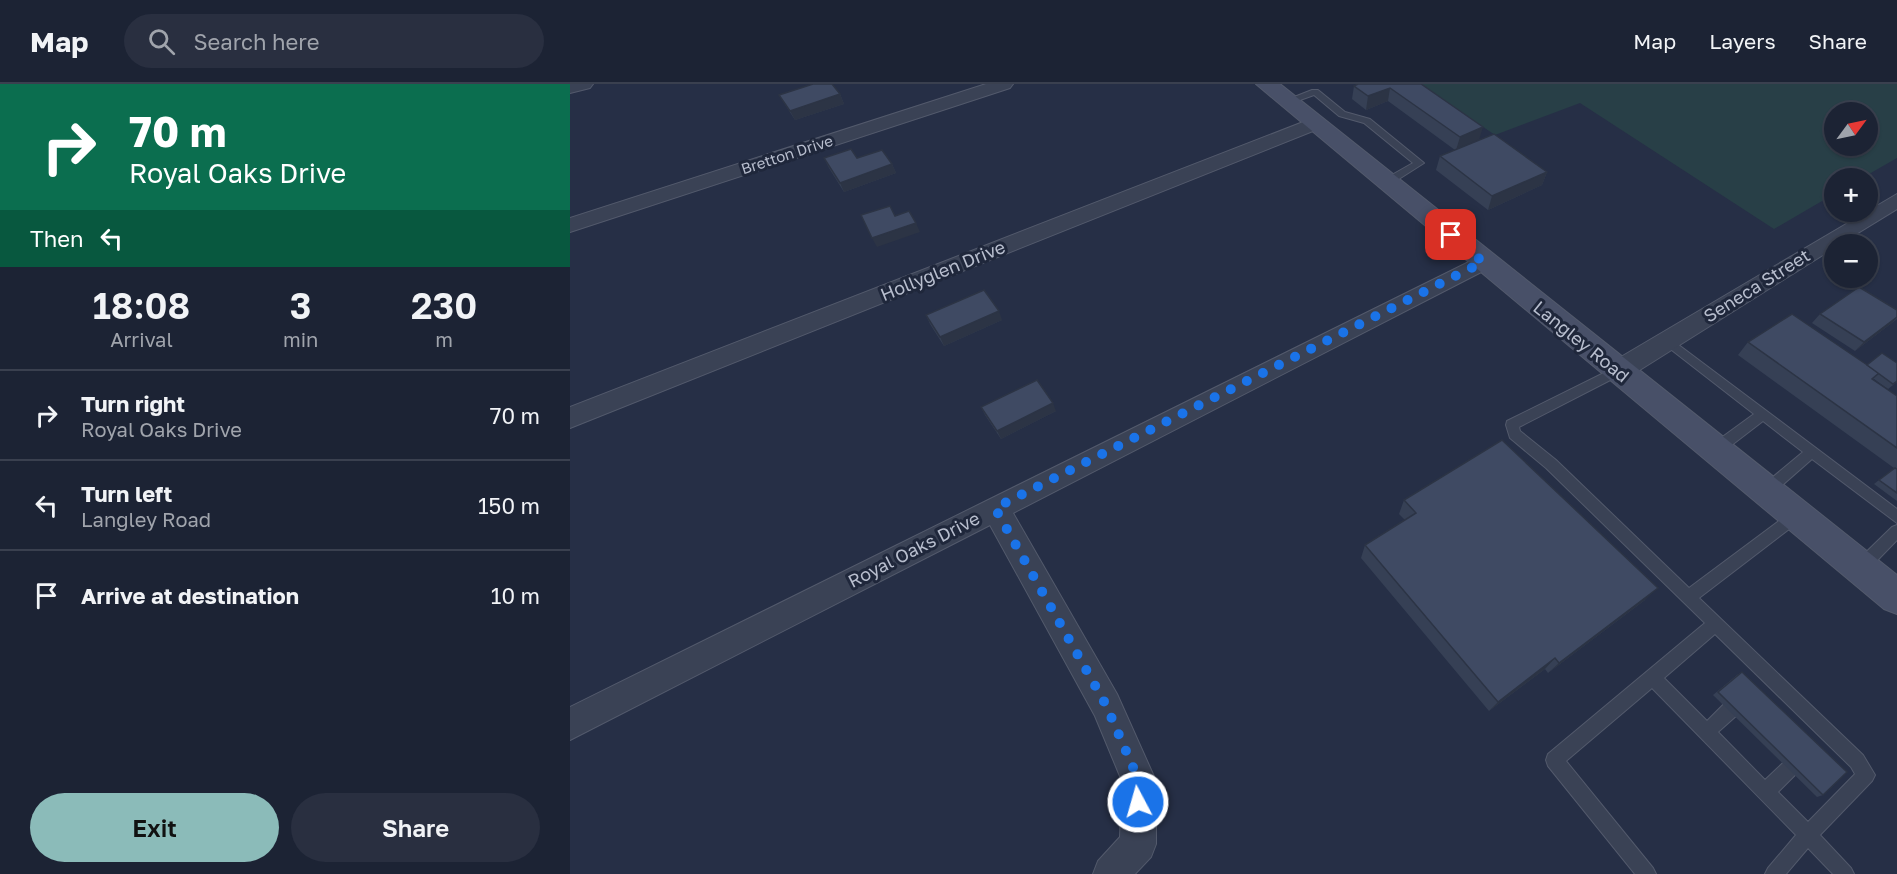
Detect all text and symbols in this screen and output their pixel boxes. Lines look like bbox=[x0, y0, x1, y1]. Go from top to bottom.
search box bbox=[124, 14, 544, 68]
text: Map bbox=[30, 25, 88, 58]
icon: search bbox=[145, 25, 178, 58]
text: Search here bbox=[193, 28, 319, 55]
text: Map bbox=[1633, 28, 1676, 54]
text: Layers bbox=[1709, 28, 1776, 54]
text: Share bbox=[1809, 28, 1867, 54]
north arrow bbox=[1824, 102, 1878, 156]
map controls bbox=[1824, 102, 1878, 288]
text: 70 m bbox=[129, 106, 226, 156]
icon: right bbox=[30, 108, 108, 186]
street label: Bretton Drive bbox=[739, 131, 835, 177]
text: Royal Oaks Drive bbox=[129, 157, 346, 189]
button: + bbox=[1824, 168, 1878, 222]
pin bbox=[1425, 209, 1476, 260]
icon: arrive bbox=[1434, 218, 1467, 251]
icon: left bbox=[95, 222, 128, 255]
text: Then bbox=[30, 225, 83, 252]
button: − bbox=[1824, 234, 1878, 288]
street label: Hollyglen Drive bbox=[877, 235, 1008, 305]
street label: Seneca Street bbox=[1699, 244, 1814, 327]
text: 18:08 bbox=[93, 284, 190, 327]
text: 3 bbox=[290, 284, 312, 327]
text: 230 bbox=[411, 284, 477, 327]
street label: Langley Road bbox=[1529, 296, 1634, 387]
text: Arrival bbox=[110, 327, 173, 351]
text: min bbox=[283, 327, 318, 351]
text: m bbox=[435, 327, 453, 351]
text: Turn right bbox=[81, 390, 185, 417]
icon: right bbox=[30, 399, 63, 432]
text: 70 m bbox=[490, 402, 540, 429]
text: Royal Oaks Drive bbox=[81, 417, 242, 441]
text: Turn left bbox=[81, 480, 172, 507]
icon: left bbox=[30, 489, 63, 522]
text: 150 m bbox=[478, 492, 540, 519]
street label: Royal Oaks Drive bbox=[844, 506, 983, 592]
text: Langley Road bbox=[81, 507, 211, 531]
icon: arrive bbox=[30, 579, 63, 612]
text: Arrive at destination bbox=[81, 582, 299, 609]
text: 10 m bbox=[491, 582, 540, 609]
position arrow bbox=[1106, 770, 1170, 834]
button: Exit bbox=[30, 793, 279, 862]
button: Share bbox=[291, 793, 540, 862]

